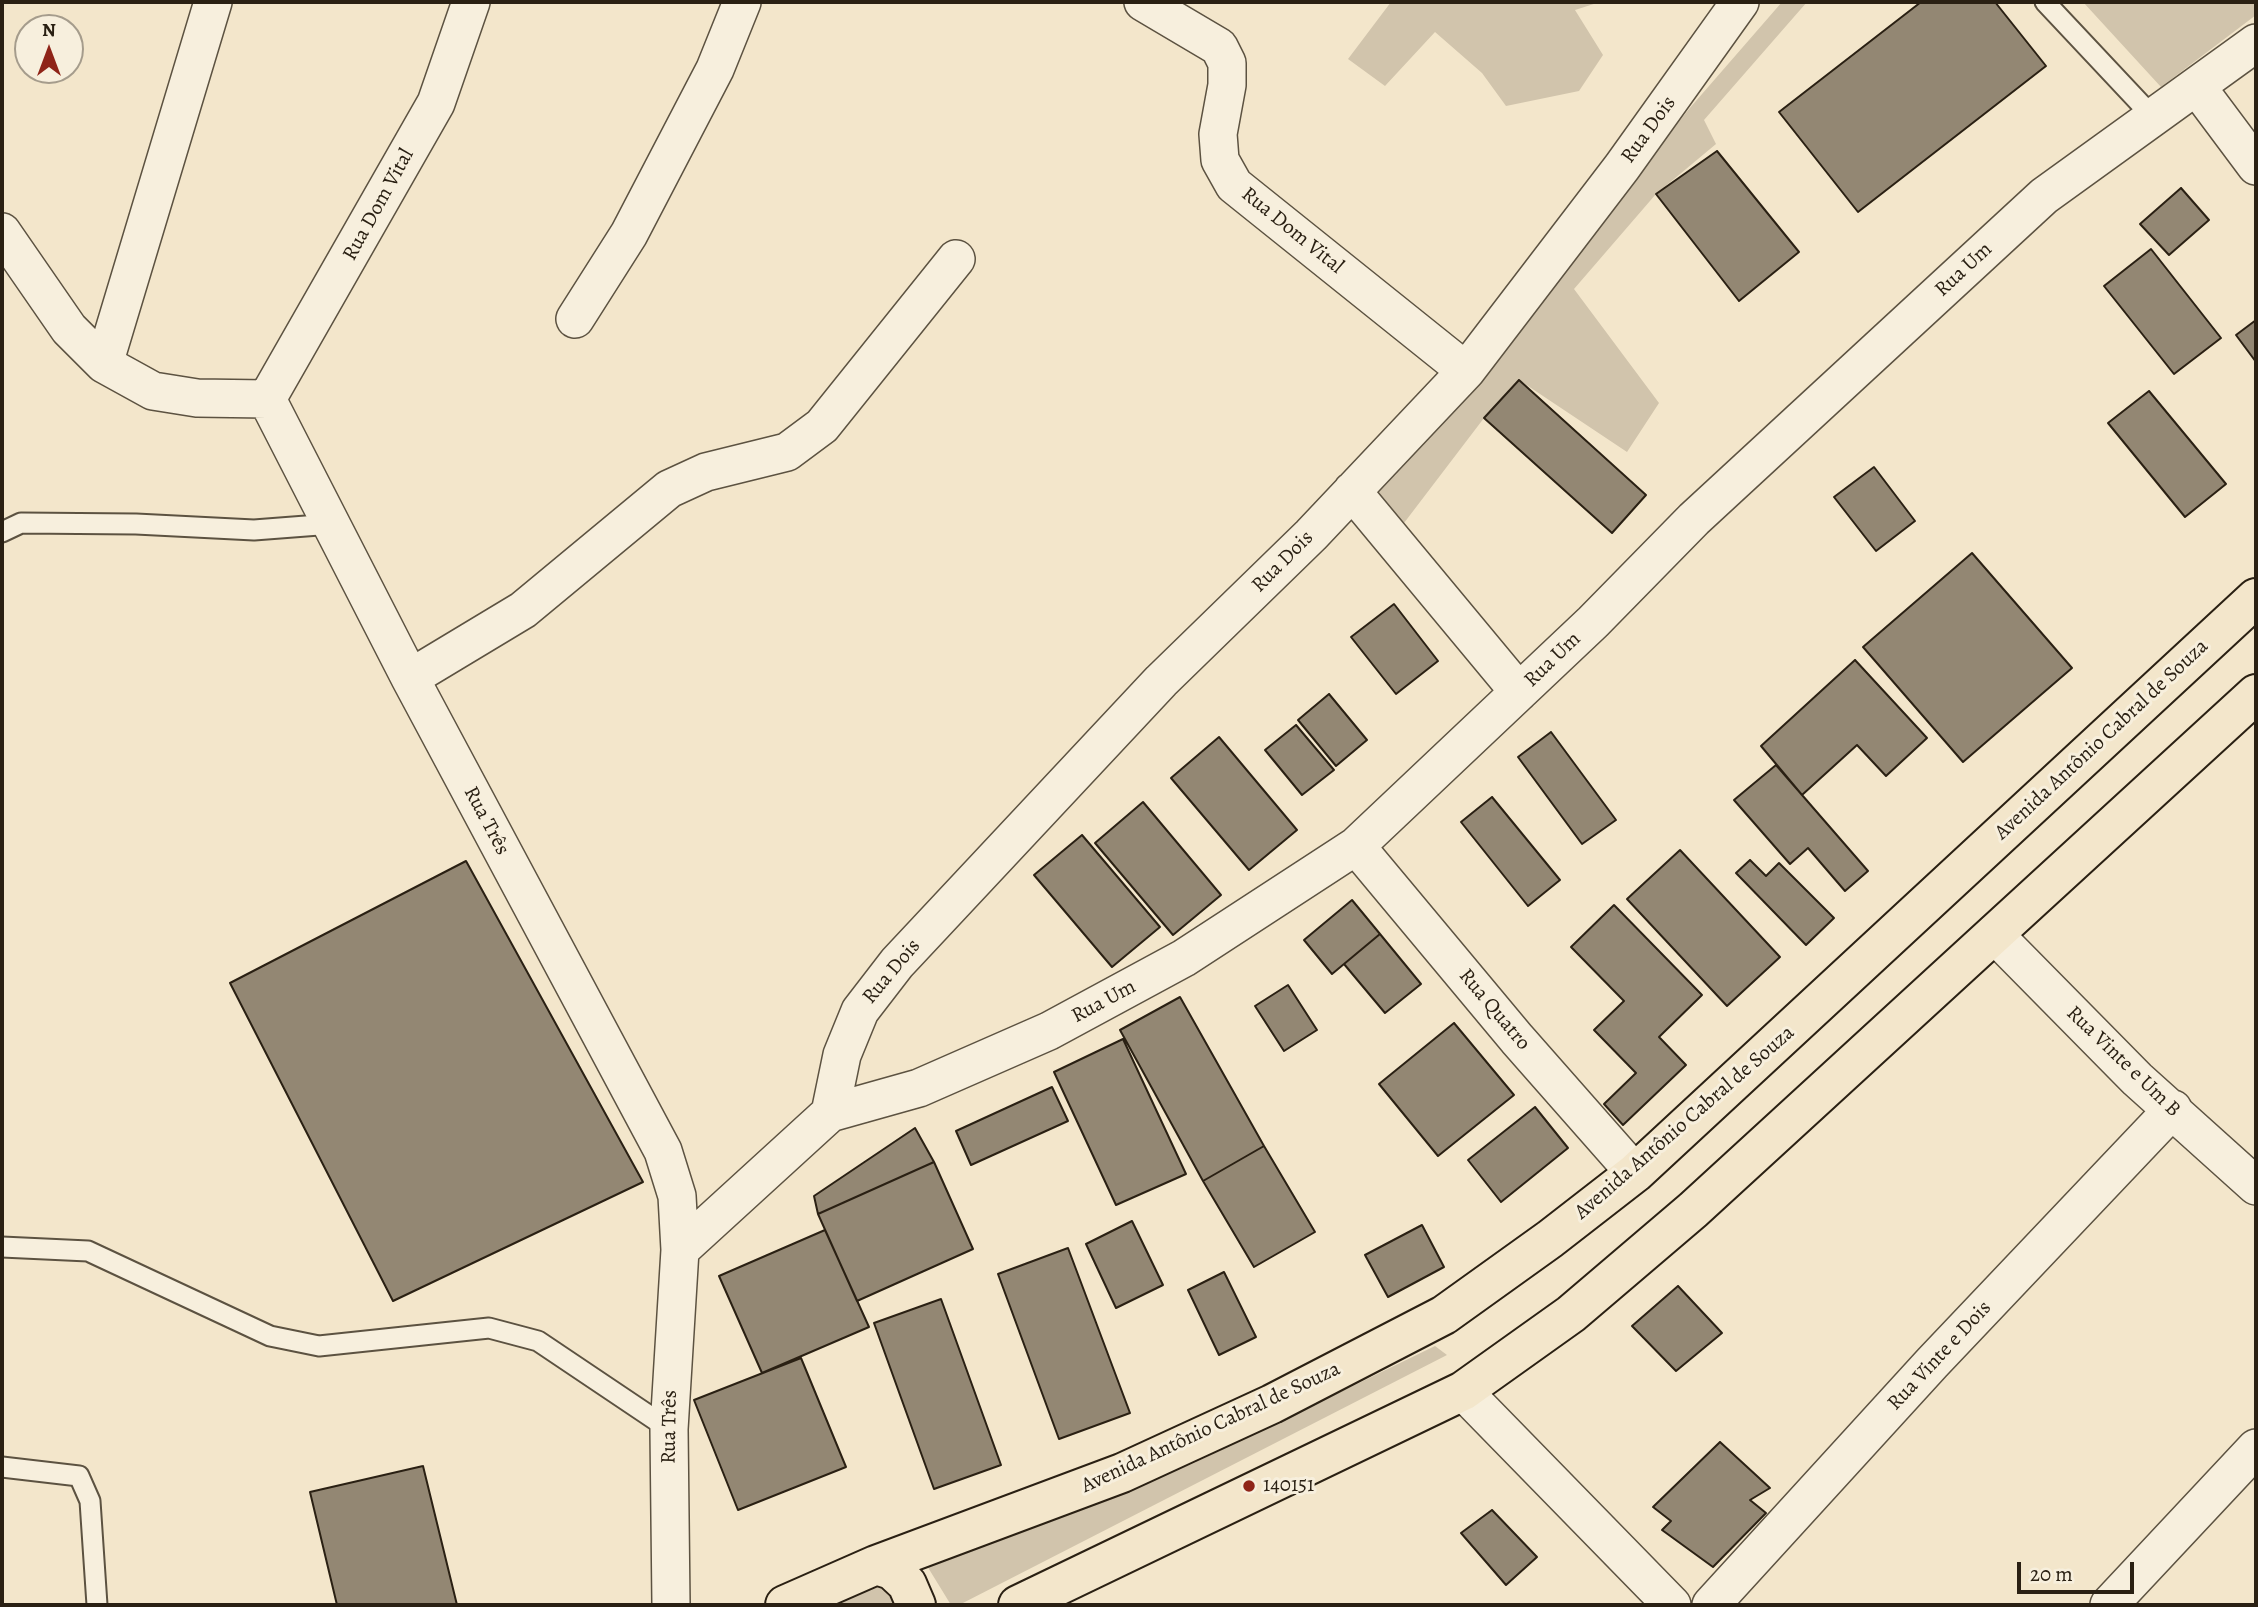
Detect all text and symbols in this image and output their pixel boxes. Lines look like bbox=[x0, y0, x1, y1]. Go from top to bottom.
north arrow bbox=[14, 14, 84, 84]
text: N bbox=[42, 17, 56, 43]
street label: Rua Dois bbox=[1616, 91, 1682, 169]
street label: Rua Dom Vital bbox=[338, 145, 420, 265]
street label: Rua Dom Vital bbox=[1236, 182, 1348, 280]
street label: Rua Um bbox=[1930, 237, 1998, 303]
street label: Rua Dois bbox=[1247, 526, 1319, 598]
street label: Rua Um bbox=[1519, 627, 1587, 693]
street label: Avenida Antônio Cabral de Souza bbox=[1990, 634, 2214, 846]
street label: Rua Três bbox=[457, 782, 515, 860]
street label: Rua Dois bbox=[858, 934, 926, 1010]
street label: Rua Quatro bbox=[1453, 964, 1535, 1056]
street label: Rua Um bbox=[1068, 975, 1140, 1029]
street label: Rua Vinte e Um B bbox=[2061, 1001, 2185, 1123]
street label: Avenida Antônio Cabral de Souza bbox=[1570, 1021, 1800, 1225]
street label: Rua Vinte e Dois bbox=[1883, 1296, 1997, 1416]
street label: Avenida Antônio Cabral de Souza bbox=[1077, 1357, 1345, 1499]
street label: Rua Três bbox=[657, 1390, 683, 1464]
place label: 140151 bbox=[1263, 1473, 1314, 1499]
marker: 140151 bbox=[1241, 1478, 1257, 1494]
scale bar bbox=[2020, 1548, 2137, 1592]
text: 20 m bbox=[2030, 1560, 2073, 1588]

